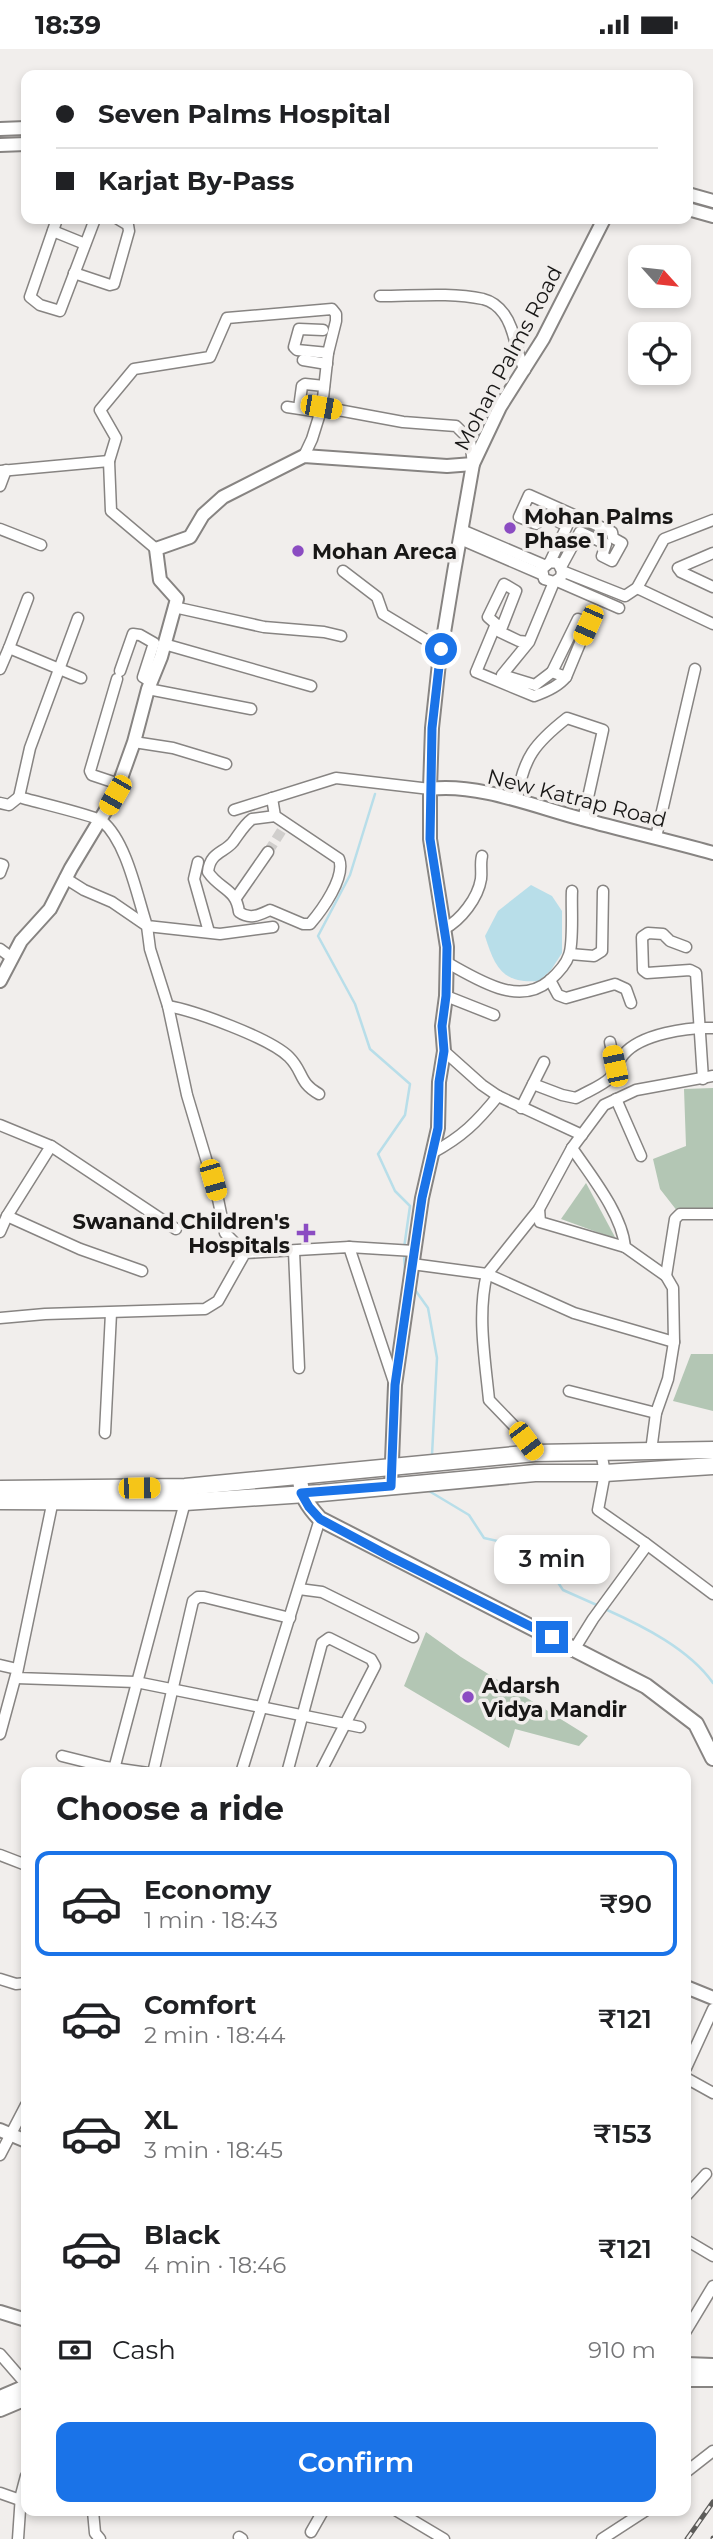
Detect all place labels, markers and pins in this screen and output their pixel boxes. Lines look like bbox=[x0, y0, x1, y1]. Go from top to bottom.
place label: Mohan Palms Phase 1 bbox=[524, 504, 673, 553]
marker: Mohan Palms Phase 1 bbox=[502, 520, 518, 536]
place label: Mohan Areca bbox=[312, 539, 457, 564]
marker: Mohan Areca bbox=[290, 543, 306, 559]
place label: Swanand Children's Hospitals bbox=[73, 1209, 290, 1258]
marker: Swanand Children's Hospitals bbox=[296, 1223, 316, 1243]
place label: Adarsh Vidya Mandir bbox=[481, 1673, 627, 1722]
marker: Adarsh Vidya Mandir bbox=[460, 1689, 476, 1705]

